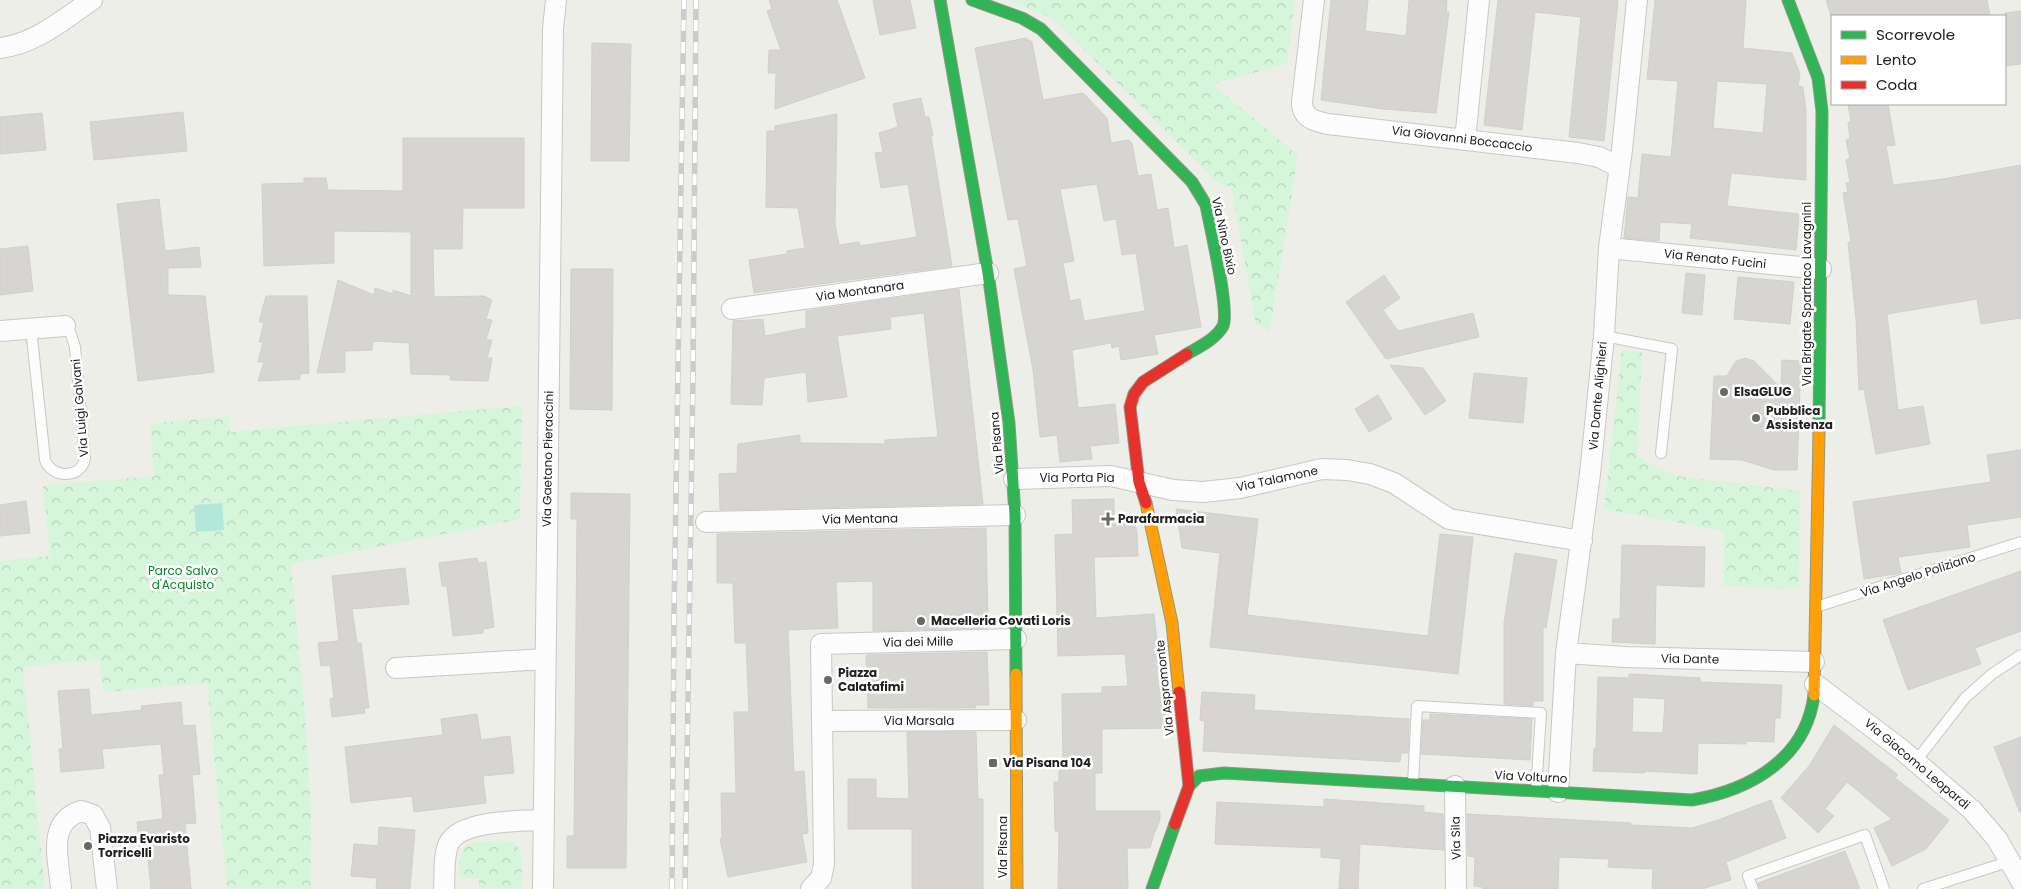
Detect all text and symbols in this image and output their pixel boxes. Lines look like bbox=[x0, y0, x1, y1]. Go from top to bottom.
legend bbox=[1831, 15, 2006, 105]
text: Scorrevole bbox=[1876, 24, 1955, 45]
text: Lento bbox=[1876, 49, 1916, 70]
text: Coda bbox=[1876, 74, 1917, 95]
street label: Via Giovanni Boccaccio bbox=[1391, 121, 1534, 156]
street label: Via Nino Bixio bbox=[1208, 195, 1241, 277]
street label: Via Brigate Spartaco Lavagnini bbox=[1798, 202, 1815, 386]
street label: Via Renato Fucini bbox=[1663, 245, 1767, 272]
street label: Via Montanara bbox=[815, 276, 905, 305]
street label: Via Dante Alighieri bbox=[1584, 341, 1611, 451]
street label: Via Luigi Galvani bbox=[67, 358, 92, 458]
place label: ElsaGLUG bbox=[1734, 383, 1791, 400]
marker: ElsaGLUG bbox=[1718, 386, 1730, 398]
street label: Via Gaetano Pieraccini bbox=[538, 391, 557, 527]
place label: Pubblica Assistenza bbox=[1766, 402, 1833, 433]
street label: Via Pisana bbox=[985, 411, 1008, 475]
marker: Pubblica Assistenza bbox=[1750, 412, 1762, 424]
street label: Via Talamone bbox=[1234, 462, 1319, 495]
street label: Via Porta Pia bbox=[1039, 469, 1115, 486]
street label: Via Mentana bbox=[822, 509, 898, 528]
place label: Parafarmacia bbox=[1118, 510, 1204, 527]
marker: Parafarmacia bbox=[1102, 513, 1114, 525]
street label: Via Angelo Poliziano bbox=[1858, 548, 1978, 601]
park label: Parco Salvo d'Acquisto bbox=[148, 562, 218, 593]
place label: Macelleria Covati Loris bbox=[931, 612, 1071, 629]
marker: Macelleria Covati Loris bbox=[915, 615, 927, 627]
street label: Via dei Mille bbox=[882, 632, 953, 651]
street label: Via Aspromonte bbox=[1151, 639, 1178, 737]
street label: Via Dante bbox=[1661, 649, 1719, 668]
place label: Piazza Calatafimi bbox=[838, 664, 904, 695]
marker: Piazza Calatafimi bbox=[822, 674, 834, 686]
street label: Via Marsala bbox=[884, 712, 954, 729]
street label: Via Giacomo Leopardi bbox=[1861, 714, 1974, 813]
place label: Via Pisana 104 bbox=[1003, 754, 1091, 771]
marker: Via Pisana 104 bbox=[987, 757, 999, 769]
street label: Via Volturno bbox=[1494, 766, 1568, 787]
street label: Via Pisana bbox=[994, 816, 1011, 878]
street label: Via Sila bbox=[1447, 816, 1464, 860]
place label: Piazza Evaristo Torricelli bbox=[98, 830, 190, 861]
marker: Piazza Evaristo Torricelli bbox=[82, 840, 94, 852]

